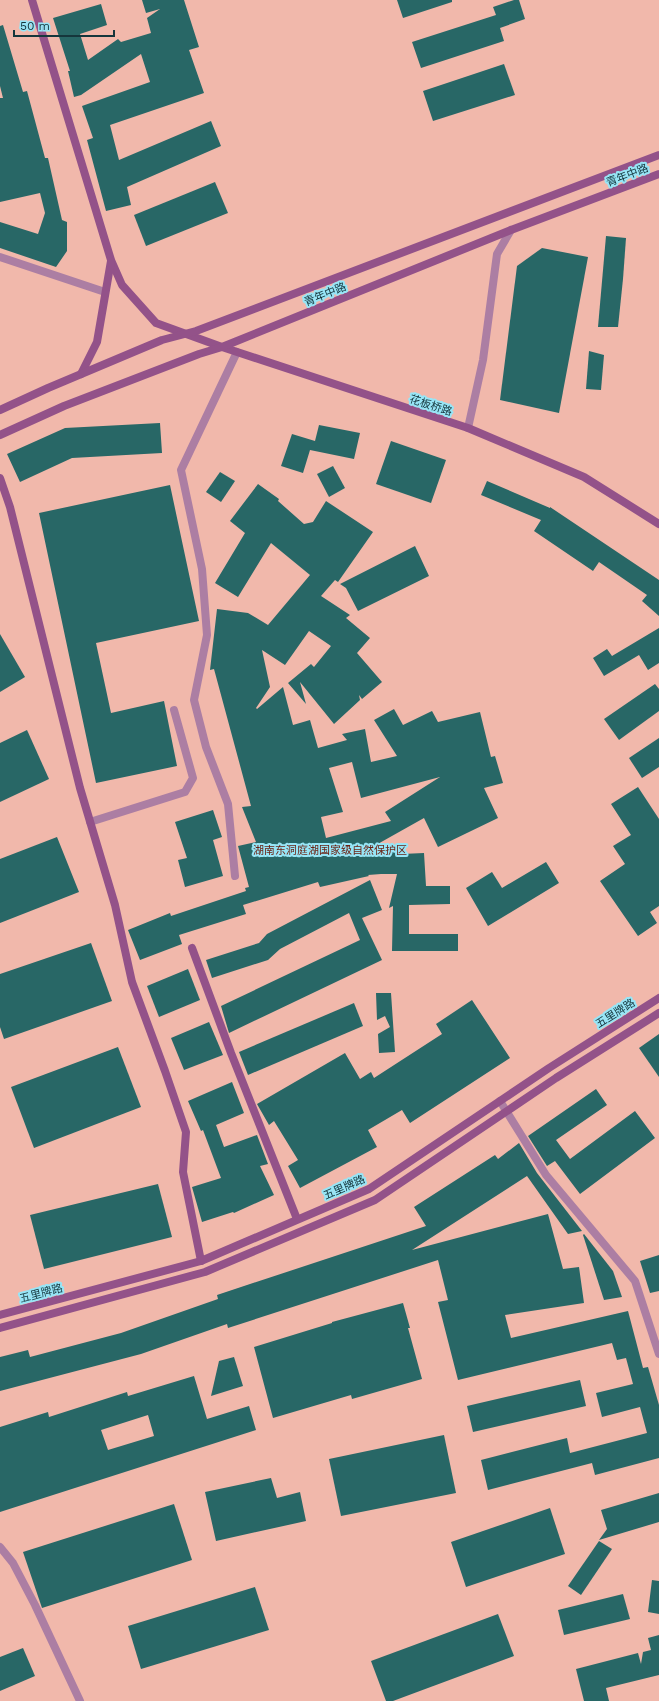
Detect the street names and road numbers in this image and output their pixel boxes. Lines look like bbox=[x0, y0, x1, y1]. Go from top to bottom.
street label: 青年中路 bbox=[604, 162, 650, 189]
street label: 青年中路 bbox=[302, 280, 348, 309]
street label: 花板桥路 bbox=[408, 392, 454, 418]
street label: 五里牌路 bbox=[593, 996, 637, 1031]
street label: 五里牌路 bbox=[321, 1173, 367, 1202]
street label: 五里牌路 bbox=[18, 1282, 64, 1305]

